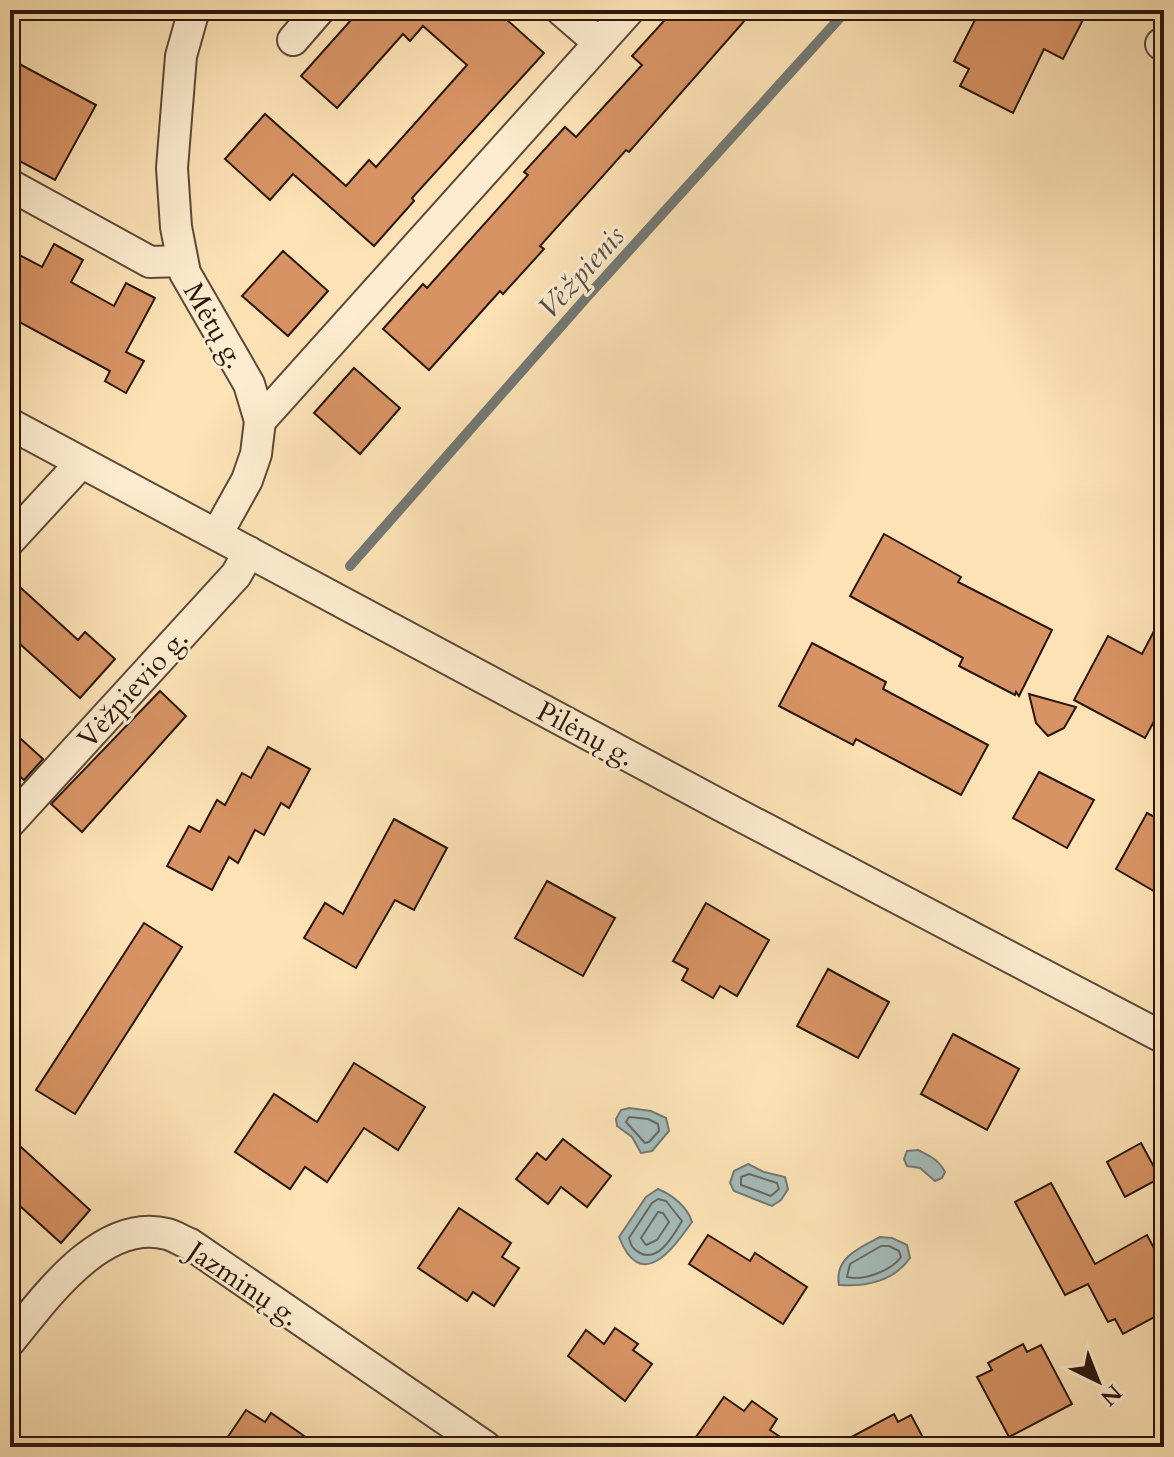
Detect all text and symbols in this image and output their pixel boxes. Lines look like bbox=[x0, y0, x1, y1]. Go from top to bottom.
water label: Vėžpienis bbox=[528, 217, 634, 328]
street label: Mėtų g. bbox=[174, 276, 254, 375]
street label: Vėžpievio g. bbox=[69, 621, 197, 757]
street label: Pilėnų g. bbox=[530, 692, 641, 775]
street label: Jazminų g. bbox=[177, 1230, 307, 1335]
north arrow bbox=[1058, 1341, 1138, 1421]
text: N bbox=[1094, 1377, 1128, 1412]

